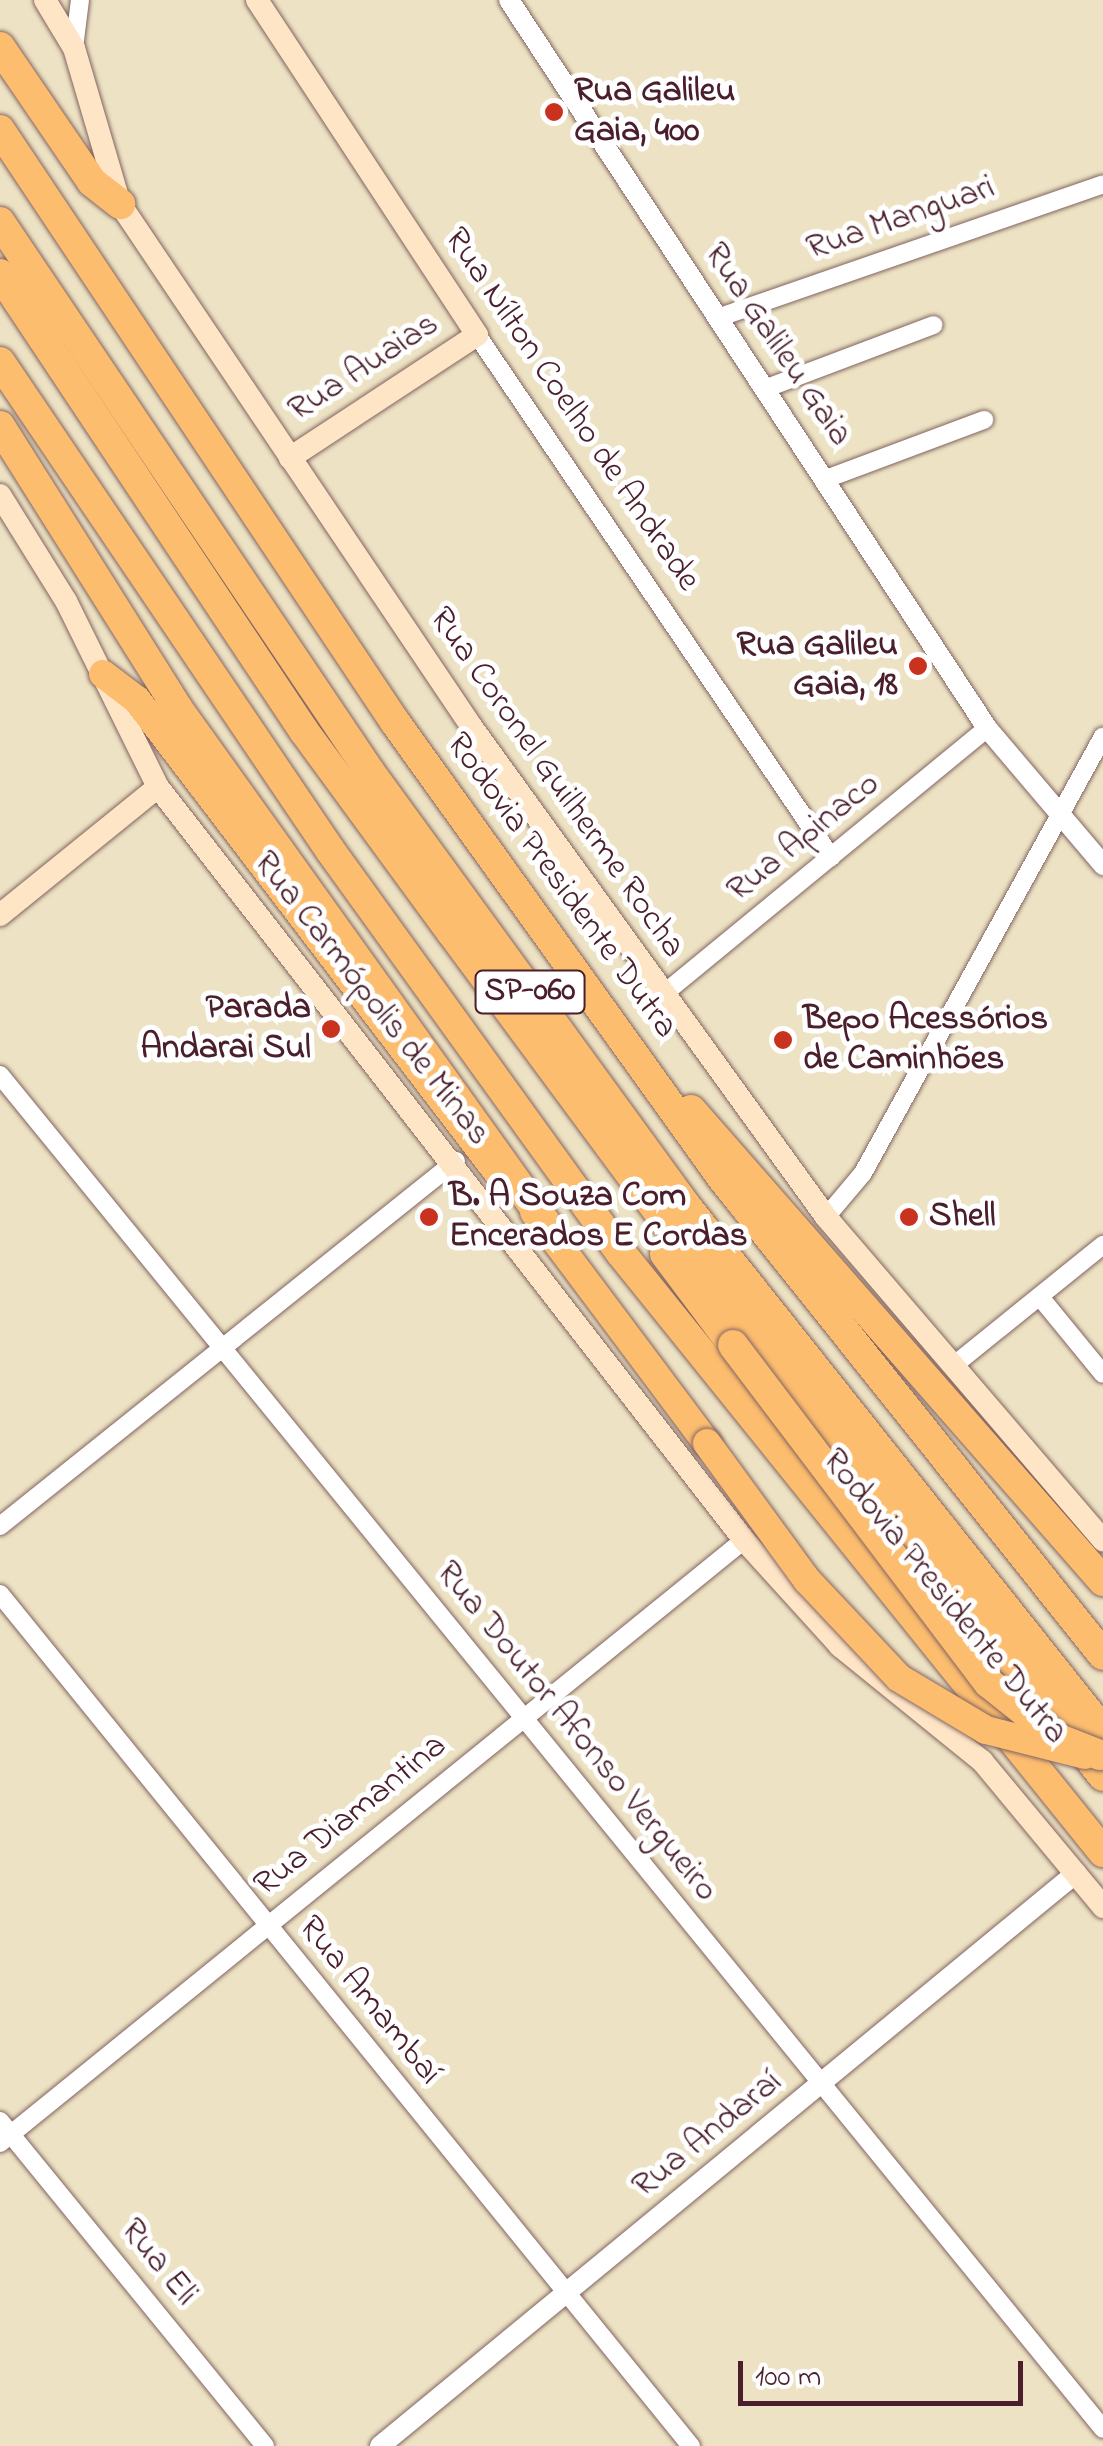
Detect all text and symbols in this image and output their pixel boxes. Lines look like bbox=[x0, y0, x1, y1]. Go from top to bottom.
place label: Rua Galileu Gaia, 400 bbox=[574, 71, 735, 153]
marker: Rua Galileu Gaia, 400 bbox=[543, 101, 565, 123]
street label: Rua Manguari bbox=[801, 167, 1001, 271]
street label: Rua Nílton Coelho de Andrade bbox=[434, 220, 708, 600]
street label: Rua Galileu Gaia bbox=[694, 235, 860, 455]
street label: Rua Auaias bbox=[281, 304, 447, 432]
street label: Rua Coronel Guilherme Rocha bbox=[419, 600, 693, 966]
place label: Rua Galileu Gaia, 18 bbox=[737, 625, 898, 707]
marker: Rua Galileu Gaia, 18 bbox=[907, 655, 929, 677]
street label: Rodovia Presidente Dutra bbox=[436, 725, 686, 1047]
street label: Rua Apinaco bbox=[719, 764, 889, 912]
street label: Rua Carmópolis de Minas bbox=[243, 844, 499, 1154]
road number: SP-060 bbox=[472, 965, 588, 1019]
place label: Parada Andarai Sul bbox=[141, 988, 311, 1070]
place label: Bepo Acessórios de Caminhões bbox=[803, 999, 1048, 1081]
marker: Parada Andarai Sul bbox=[320, 1018, 342, 1040]
marker: Bepo Acessórios de Caminhões bbox=[772, 1029, 794, 1051]
place label: B. A Souza Com Encerados E Cordas bbox=[449, 1176, 747, 1258]
place label: Shell bbox=[929, 1196, 996, 1238]
marker: B. A Souza Com Encerados E Cordas bbox=[418, 1206, 440, 1228]
marker: Shell bbox=[898, 1206, 920, 1228]
street label: Rodovia Presidente Dutra bbox=[812, 1441, 1076, 1753]
street label: Rua Doutor Afonso Vergueiro bbox=[426, 1553, 726, 1911]
street label: Rua Diamantina bbox=[246, 1726, 456, 1906]
street label: Rua Amambaí bbox=[288, 1908, 450, 2094]
street label: Rua Andaraí bbox=[625, 2062, 791, 2208]
street label: Rua Eli bbox=[110, 2211, 206, 2315]
scale bar bbox=[743, 2341, 1028, 2403]
text: 100 m bbox=[755, 2356, 821, 2400]

